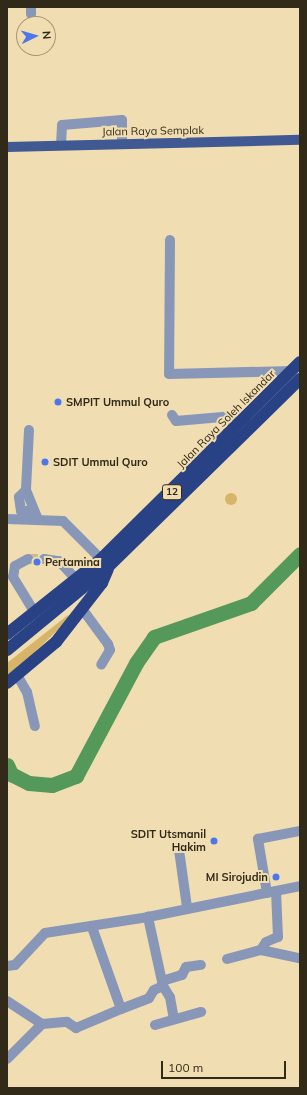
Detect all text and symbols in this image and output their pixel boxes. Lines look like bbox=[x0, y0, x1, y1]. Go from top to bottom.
north arrow bbox=[16, 16, 56, 56]
text: N bbox=[40, 30, 54, 40]
street label: Jalan Raya Semplak bbox=[102, 124, 204, 138]
street label: Jalan Raya Soleh Iskandar bbox=[174, 367, 278, 471]
place label: SMPIT Ummul Quro bbox=[66, 395, 169, 409]
marker: SMPIT Ummul Quro bbox=[53, 397, 63, 407]
place label: SDIT Ummul Quro bbox=[53, 455, 148, 469]
marker: SDIT Ummul Quro bbox=[40, 457, 50, 467]
road number: 12 bbox=[162, 484, 182, 500]
place label: Pertamina bbox=[45, 555, 100, 569]
marker: Pertamina bbox=[32, 557, 42, 567]
place label: SDIT Utsmanil Hakim bbox=[131, 828, 206, 854]
marker: SDIT Utsmanil Hakim bbox=[209, 836, 219, 846]
place label: MI Sirojudin bbox=[206, 870, 268, 884]
marker: MI Sirojudin bbox=[271, 872, 281, 882]
scale bar bbox=[163, 1053, 288, 1079]
text: 100 m bbox=[168, 1060, 203, 1075]

